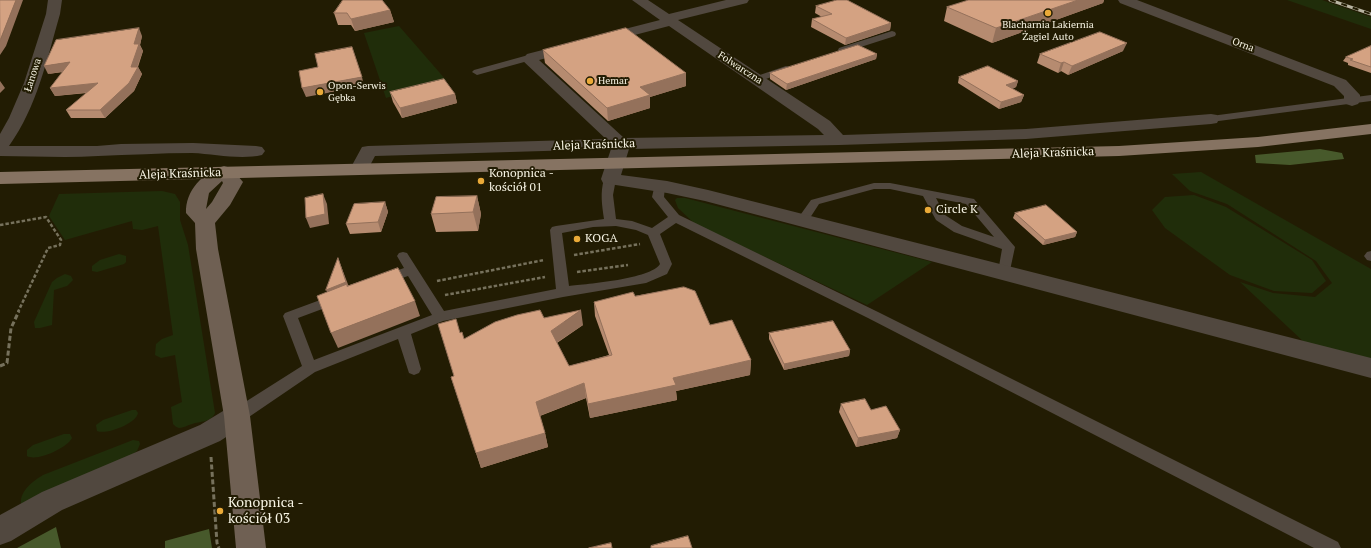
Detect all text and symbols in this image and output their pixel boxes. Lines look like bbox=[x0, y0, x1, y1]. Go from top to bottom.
marker: Blacharnia Lakiernia Żagiel Auto bbox=[1043, 8, 1053, 18]
place label: Blacharnia Lakiernia Żagiel Auto bbox=[1002, 19, 1094, 42]
street label: Orna bbox=[1230, 35, 1256, 55]
street label: Folwarczna bbox=[716, 49, 764, 87]
street label: Łanowa bbox=[22, 57, 44, 93]
place label: Hemar bbox=[598, 75, 628, 87]
marker: Hemar bbox=[585, 76, 595, 86]
place label: Opon-Serwis Gębka bbox=[328, 80, 386, 104]
marker: Opon-Serwis Gębka bbox=[315, 87, 325, 97]
street label: Aleja Kraśnicka bbox=[553, 136, 635, 154]
street label: Aleja Kraśnicka bbox=[1012, 144, 1094, 162]
street label: Aleja Kraśnicka bbox=[139, 165, 221, 183]
place label: Konopnica - kościół 01 bbox=[489, 167, 554, 195]
marker: Konopnica - kościół 01 bbox=[476, 176, 486, 186]
place label: Circle K bbox=[936, 203, 978, 217]
marker: Circle K bbox=[923, 205, 933, 215]
place label: KOGA bbox=[585, 232, 618, 246]
marker: KOGA bbox=[572, 234, 582, 244]
place label: Konopnica - kościół 03 bbox=[228, 495, 304, 528]
marker: Konopnica - kościół 03 bbox=[215, 506, 225, 516]

